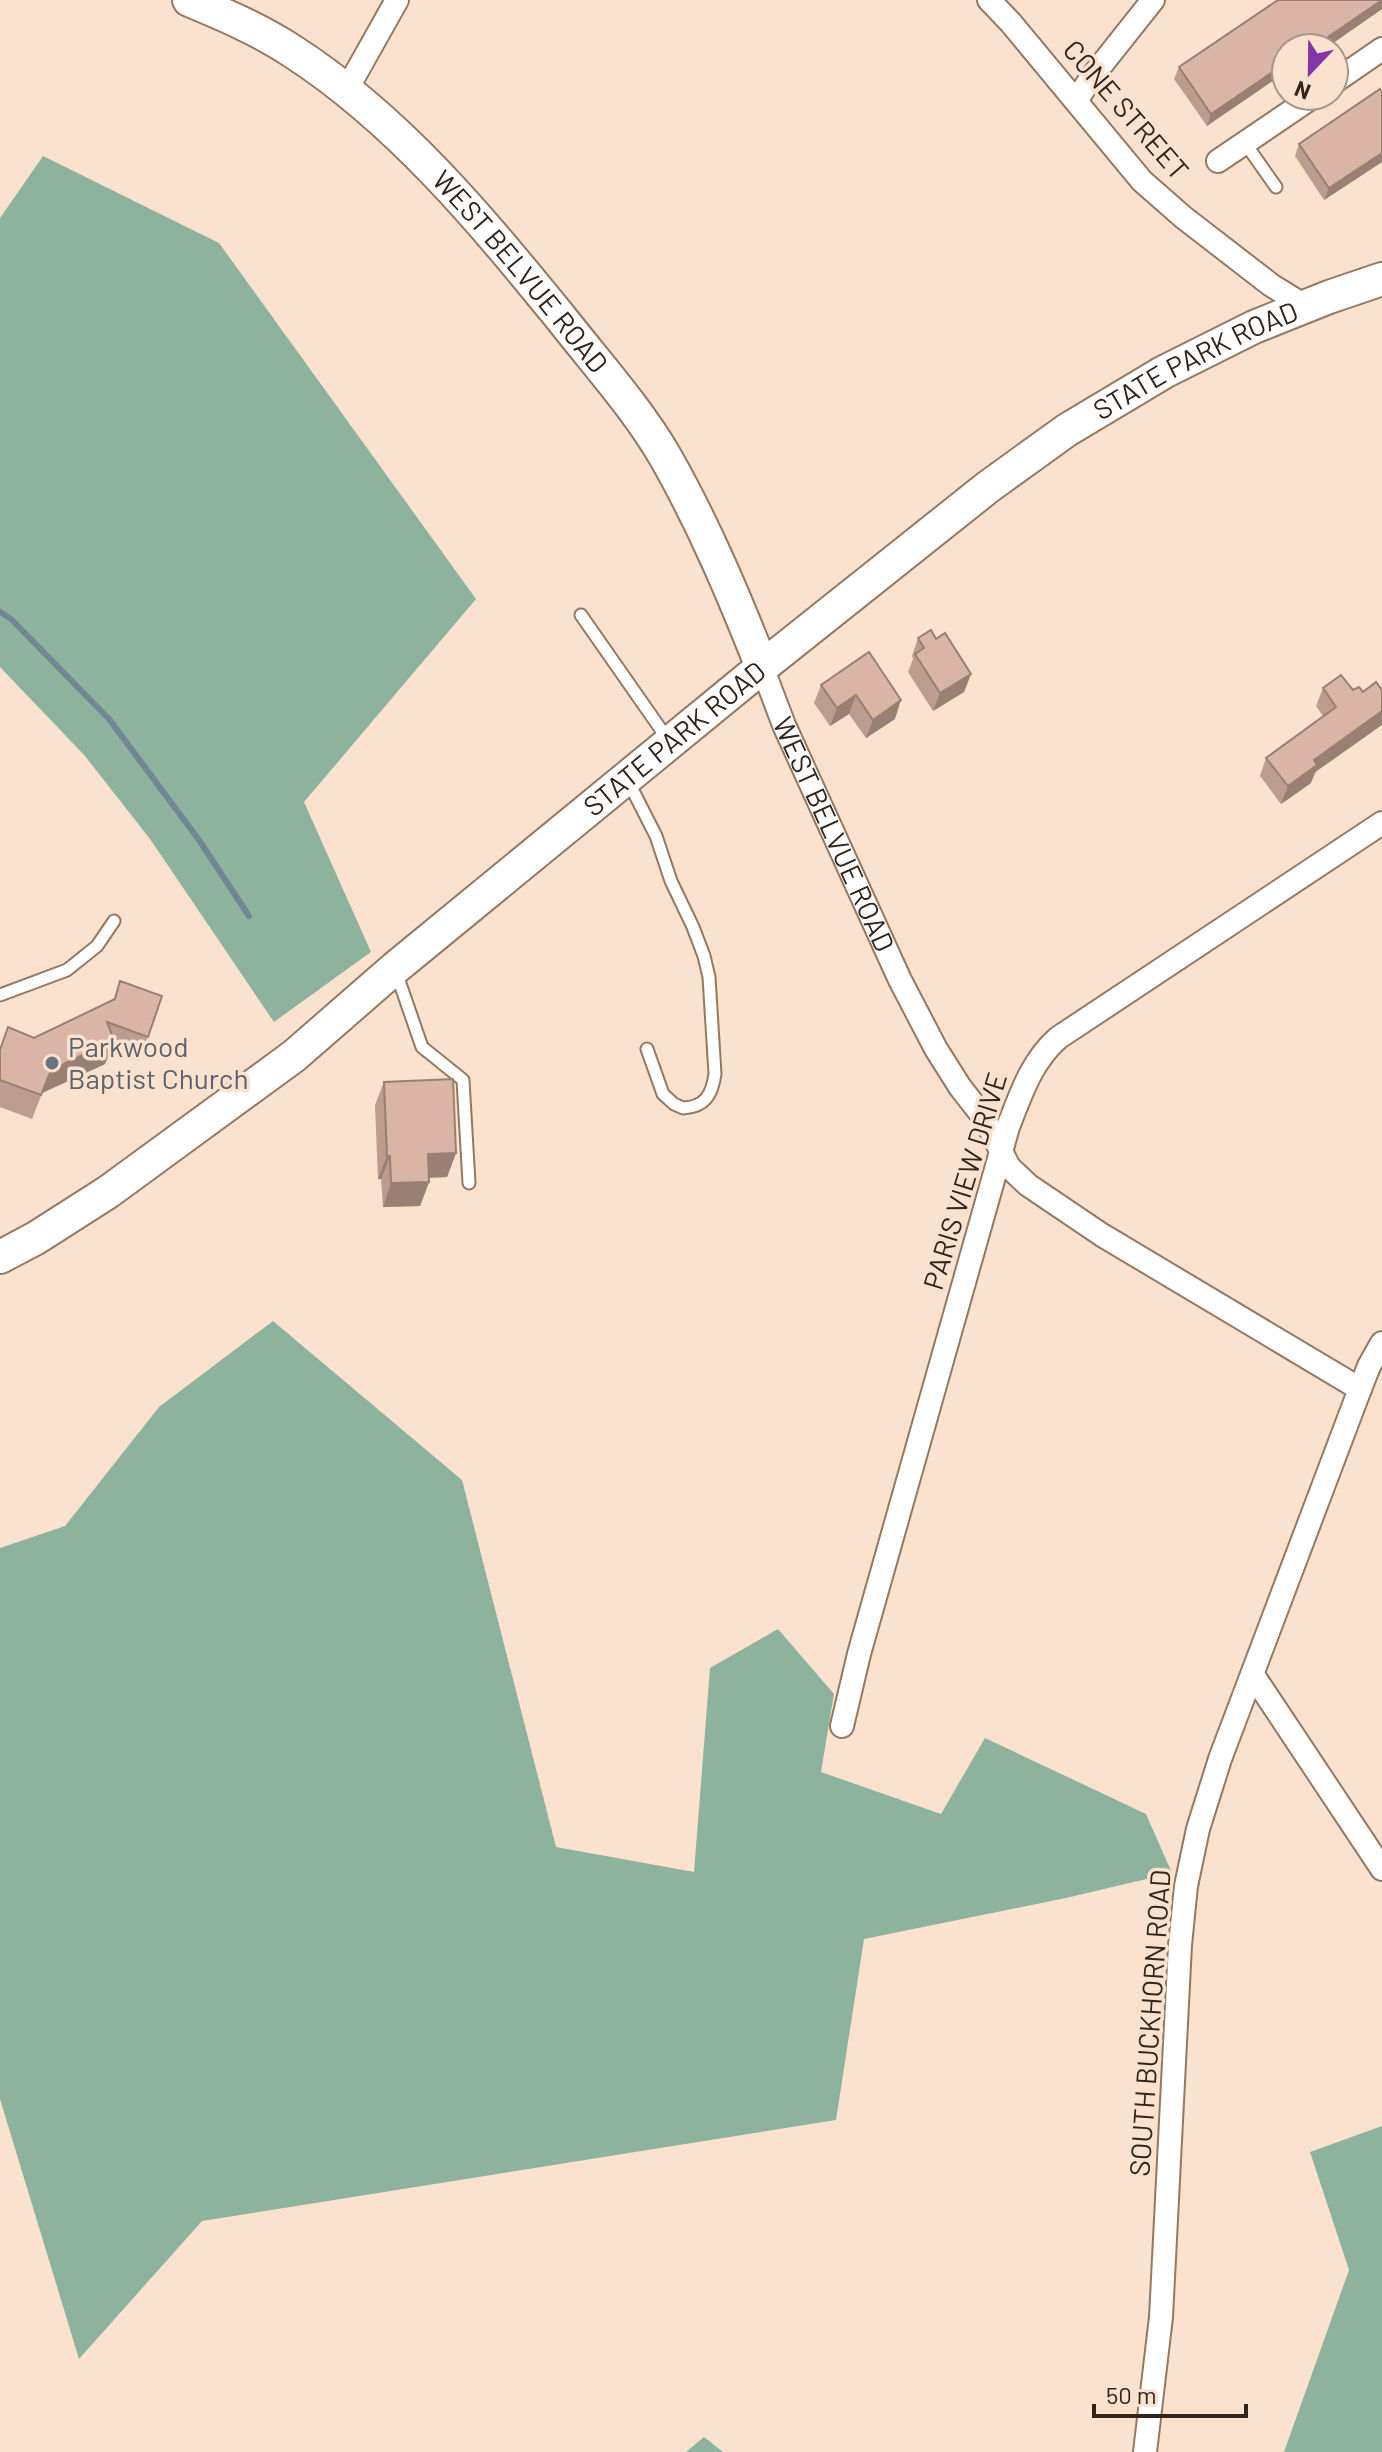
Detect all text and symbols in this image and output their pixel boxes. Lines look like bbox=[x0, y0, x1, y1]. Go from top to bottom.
street label: CONE STREET bbox=[1057, 32, 1197, 186]
north arrow bbox=[1270, 32, 1350, 112]
text: N bbox=[1290, 77, 1314, 106]
street label: WEST BELVUE ROAD bbox=[426, 163, 616, 379]
street label: STATE PARK ROAD bbox=[1087, 293, 1302, 426]
street label: STATE PARK ROAD bbox=[576, 653, 772, 823]
street label: WEST BELVUE ROAD bbox=[766, 711, 903, 956]
place label: Parkwood Baptist Church bbox=[68, 1029, 249, 1095]
marker: Parkwood Baptist Church bbox=[43, 1054, 61, 1072]
street label: PARIS VIEW DRIVE bbox=[915, 1068, 1013, 1293]
street label: SOUTH BUCKHORN ROAD bbox=[1121, 1868, 1177, 2177]
scale bar bbox=[1094, 2368, 1246, 2418]
text: 50 m bbox=[1106, 2380, 1157, 2409]

